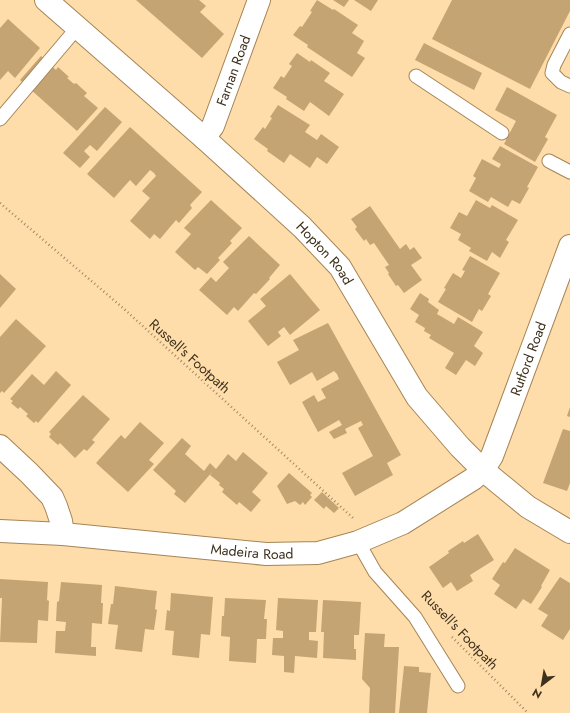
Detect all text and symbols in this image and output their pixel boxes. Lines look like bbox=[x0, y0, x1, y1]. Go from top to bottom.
street label: Farnan Road bbox=[211, 32, 255, 109]
street label: Hopton Road bbox=[292, 217, 358, 288]
street label: Russell's Footpath bbox=[145, 314, 235, 398]
street label: Rutford Road bbox=[505, 319, 551, 398]
street label: Madeira Road bbox=[210, 539, 294, 564]
street label: Russell's Footpath bbox=[417, 586, 503, 674]
north arrow bbox=[522, 665, 562, 705]
text: N bbox=[529, 684, 545, 703]

